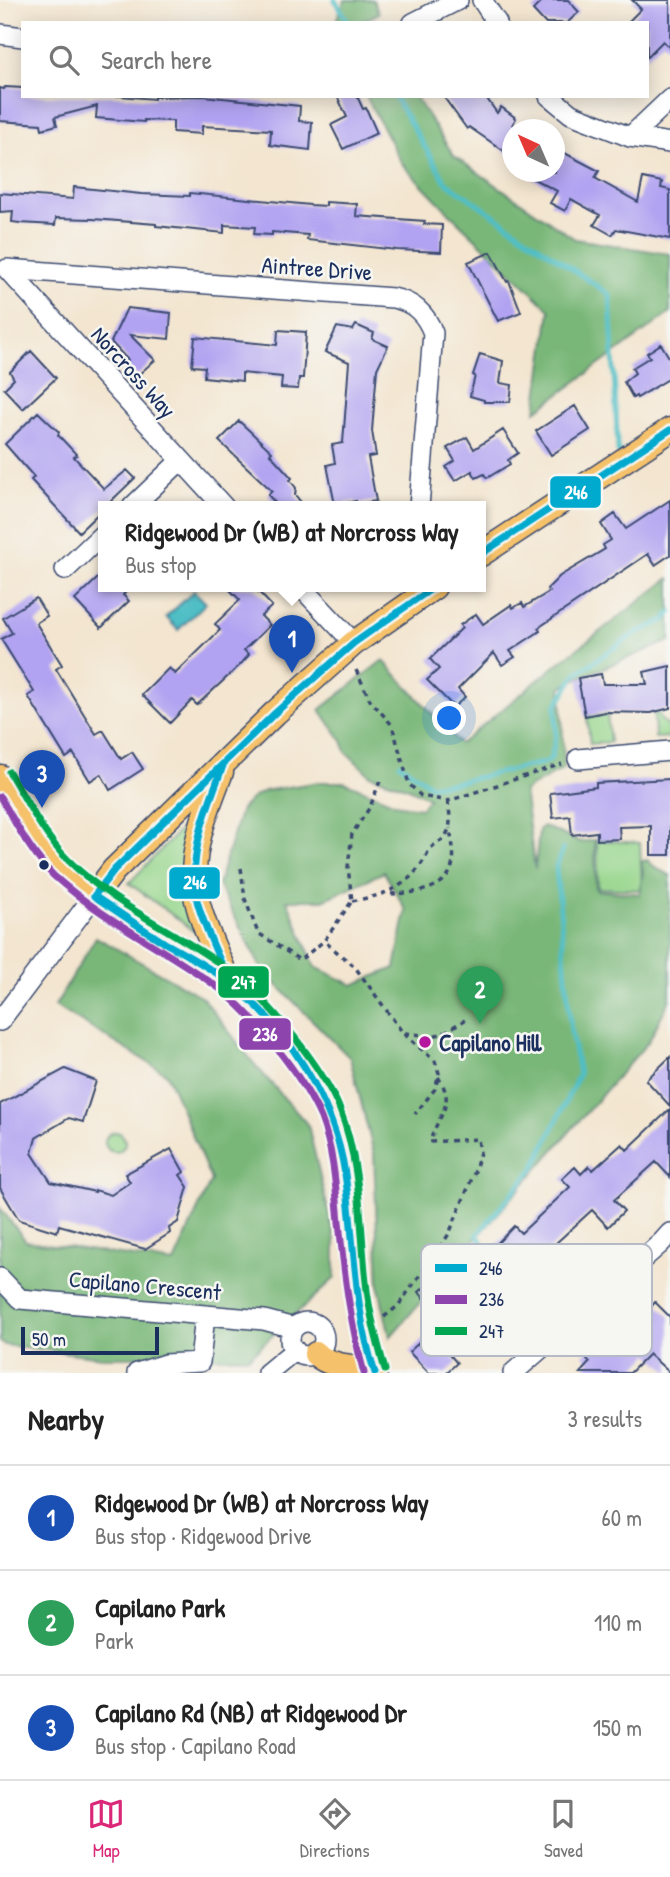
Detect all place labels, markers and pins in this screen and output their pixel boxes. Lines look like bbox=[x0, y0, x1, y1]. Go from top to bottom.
pin: 1 bbox=[269, 615, 315, 673]
pin: 3 bbox=[19, 750, 65, 808]
unlabelled marker bbox=[37, 858, 51, 872]
pin: 2 bbox=[457, 966, 503, 1024]
place label: Capilano Hill bbox=[439, 1027, 543, 1059]
marker: Capilano Hill bbox=[417, 1034, 433, 1050]

